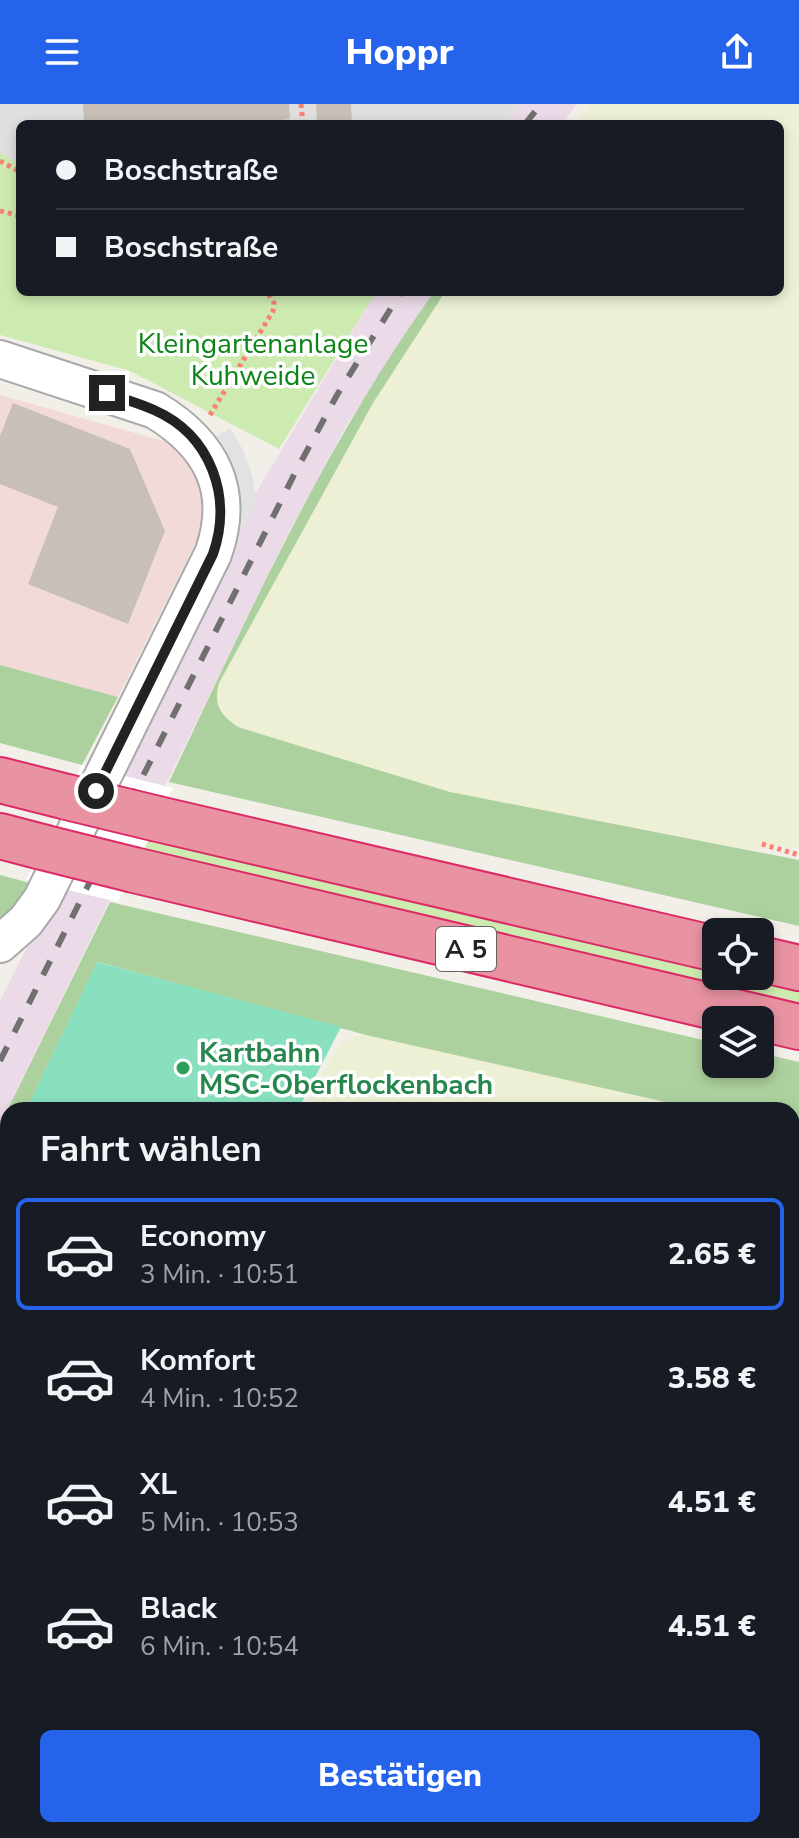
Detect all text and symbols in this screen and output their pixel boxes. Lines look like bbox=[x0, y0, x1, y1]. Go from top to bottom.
text: Hoppr bbox=[345, 28, 454, 77]
icon: menu bbox=[40, 30, 84, 74]
icon: share bbox=[715, 30, 759, 74]
text: Boschstraße bbox=[104, 150, 278, 191]
text: Boschstraße bbox=[104, 227, 278, 268]
park label: Kleingartenanlage Kuhweide bbox=[138, 325, 368, 395]
route end bbox=[89, 375, 125, 411]
route start bbox=[78, 773, 114, 809]
map controls bbox=[702, 918, 774, 1078]
button: locate bbox=[702, 918, 774, 990]
road number: A 5 bbox=[436, 927, 496, 971]
button: layers bbox=[702, 1006, 774, 1078]
place label: Kartbahn MSC-Oberflockenbach bbox=[199, 1034, 493, 1104]
marker: Kartbahn MSC-Oberflockenbach bbox=[174, 1059, 192, 1077]
text: Fahrt wählen bbox=[40, 1125, 262, 1174]
text: Economy bbox=[140, 1216, 266, 1257]
icon: car bbox=[44, 1218, 116, 1290]
text: 2.65 € bbox=[668, 1234, 756, 1275]
text: 3 Min. · 10:51 bbox=[140, 1257, 299, 1292]
text: Komfort bbox=[140, 1340, 255, 1381]
icon: car bbox=[44, 1342, 116, 1414]
text: 3.58 € bbox=[668, 1358, 756, 1399]
text: 4 Min. · 10:52 bbox=[140, 1381, 299, 1416]
text: XL bbox=[140, 1464, 177, 1505]
icon: car bbox=[44, 1466, 116, 1538]
text: 4.51 € bbox=[668, 1482, 756, 1523]
text: 5 Min. · 10:53 bbox=[140, 1505, 299, 1540]
text: Black bbox=[140, 1588, 217, 1629]
icon: car bbox=[44, 1590, 116, 1662]
text: 4.51 € bbox=[668, 1606, 756, 1647]
text: 6 Min. · 10:54 bbox=[140, 1629, 299, 1664]
button: Bestätigen bbox=[40, 1730, 760, 1822]

